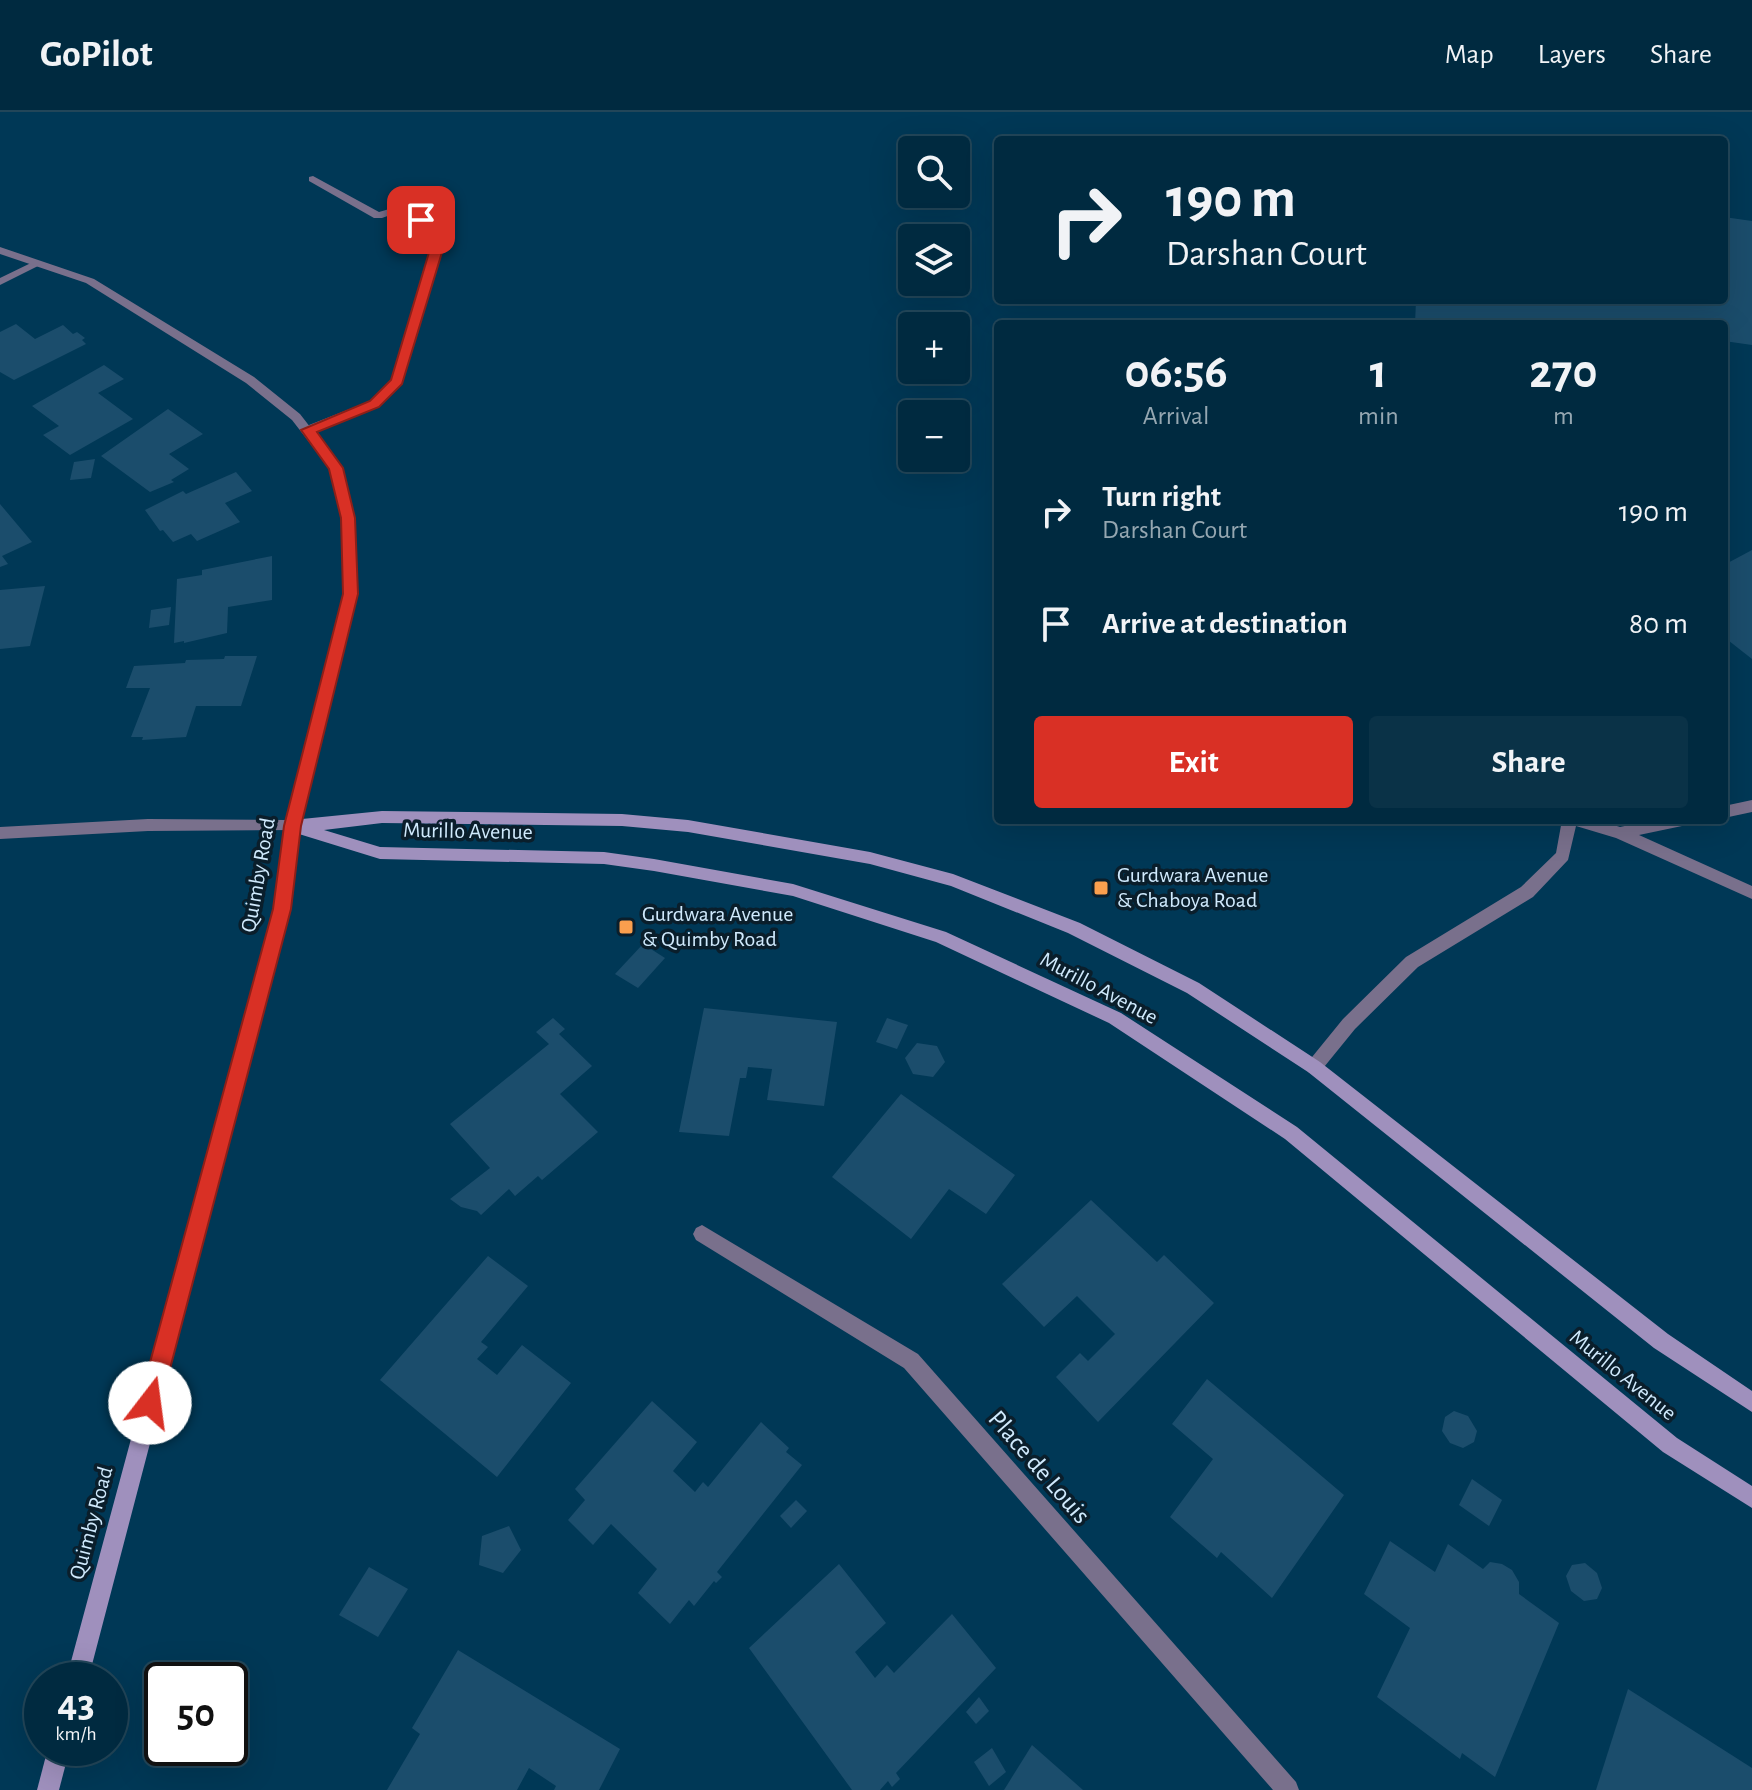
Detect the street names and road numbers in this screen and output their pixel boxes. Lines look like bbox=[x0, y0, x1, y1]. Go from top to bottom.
street label: Quimby Road bbox=[237, 816, 279, 934]
street label: Murillo Avenue bbox=[403, 819, 533, 843]
street label: Murillo Avenue bbox=[1037, 948, 1161, 1028]
street label: Murillo Avenue bbox=[1566, 1326, 1680, 1424]
street label: Place de Louis bbox=[983, 1406, 1095, 1528]
street label: Quimby Road bbox=[65, 1464, 117, 1582]

